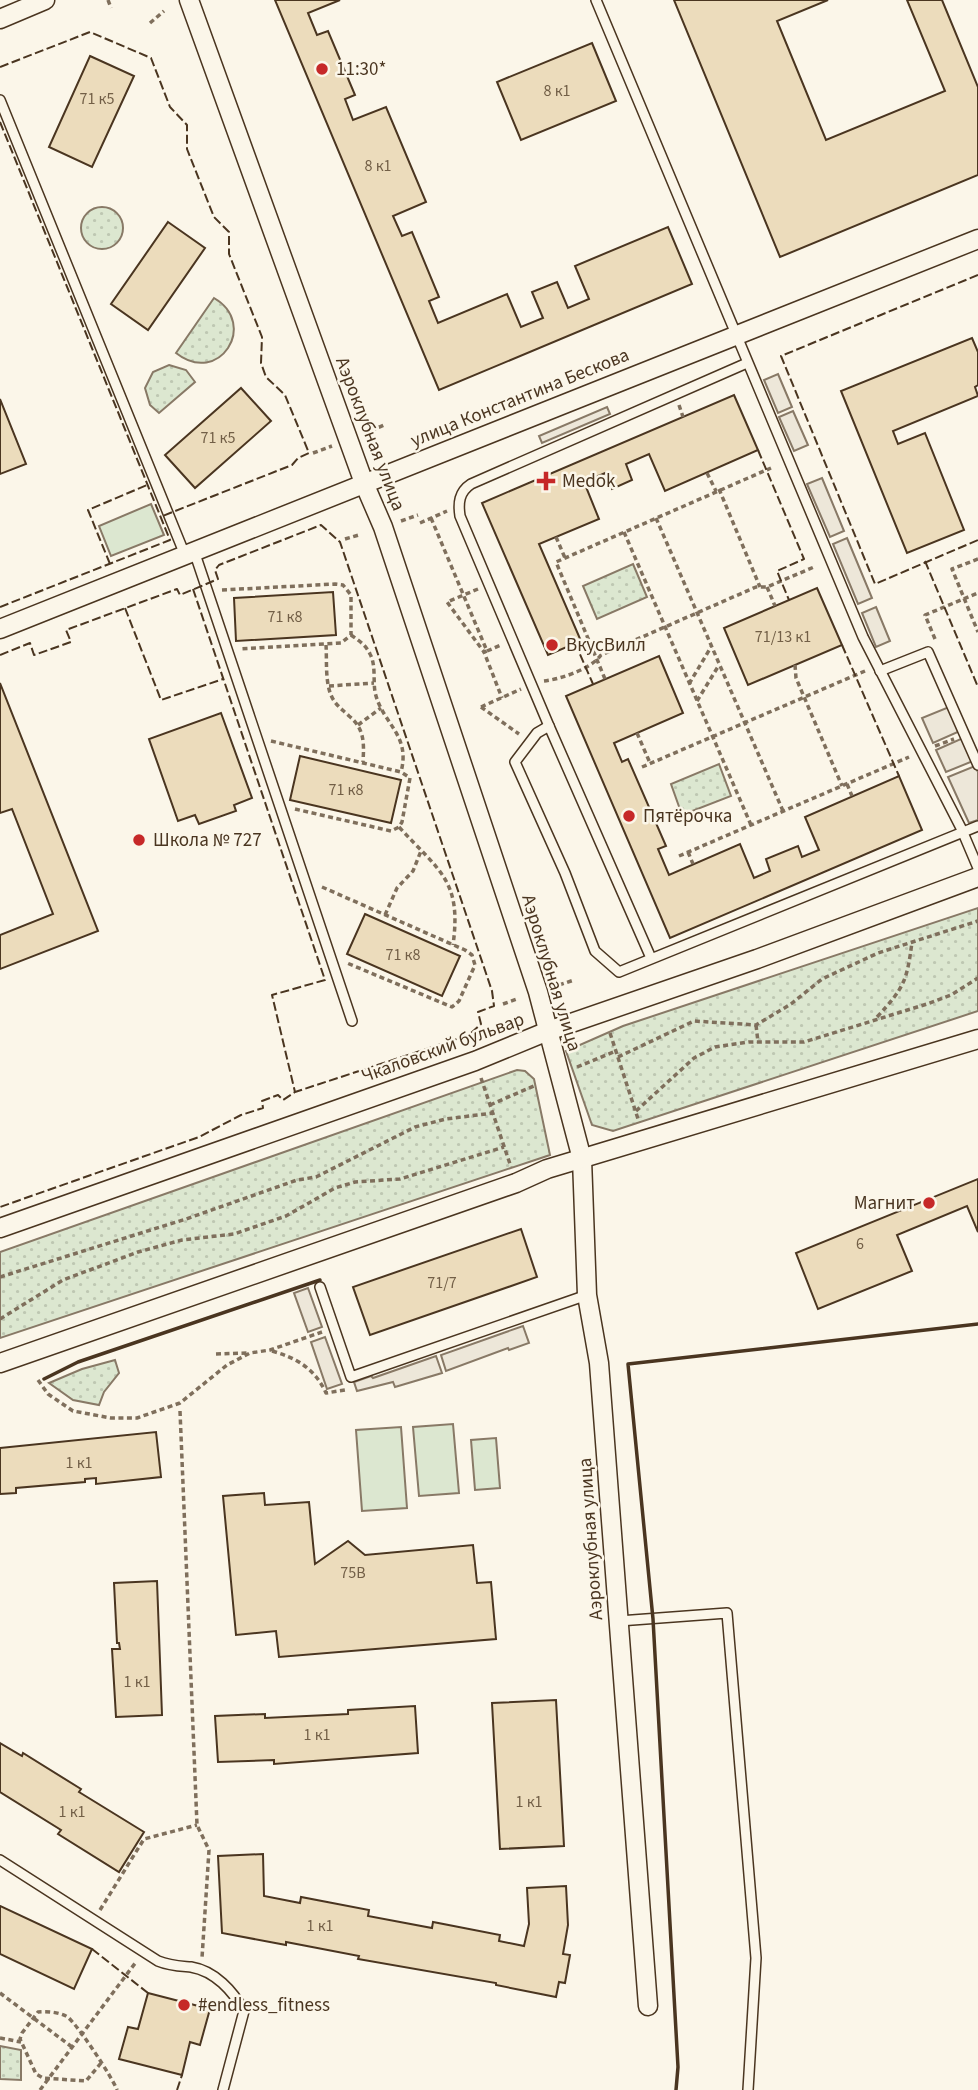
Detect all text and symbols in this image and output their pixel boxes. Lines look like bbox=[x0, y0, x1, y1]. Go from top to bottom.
place label: 11:30* bbox=[336, 56, 386, 83]
marker: 11:30* bbox=[314, 61, 330, 77]
house number: 8 к1 bbox=[543, 80, 571, 102]
house number: 71 к5 bbox=[80, 88, 115, 110]
house number: 8 к1 bbox=[364, 155, 392, 177]
street label: улица Константина Бескова bbox=[407, 342, 633, 454]
street label: Аэроклубная улица bbox=[328, 353, 412, 515]
house number: 71 к5 bbox=[201, 427, 236, 449]
place label: Medok bbox=[562, 468, 616, 495]
marker: Medok bbox=[536, 471, 556, 491]
house number: 71 к8 bbox=[268, 606, 303, 628]
house number: 71/13 к1 bbox=[755, 626, 811, 648]
place label: ВкусВилл bbox=[566, 632, 646, 659]
marker: ВкусВилл bbox=[544, 637, 560, 653]
house number: 71 к8 bbox=[329, 779, 364, 801]
place label: Пятёрочка bbox=[643, 803, 732, 830]
marker: Пятёрочка bbox=[621, 808, 637, 824]
place label: Школа № 727 bbox=[153, 827, 262, 854]
marker: Школа № 727 bbox=[131, 832, 147, 848]
street label: Аэроклубная улица bbox=[514, 891, 588, 1055]
house number: 71 к8 bbox=[386, 944, 421, 966]
street label: Чкаловский бульвар bbox=[358, 1006, 528, 1090]
place label: Магнит bbox=[854, 1190, 915, 1217]
marker: Магнит bbox=[921, 1195, 937, 1211]
house number: 6 bbox=[856, 1233, 864, 1255]
house number: 71/7 bbox=[427, 1272, 457, 1294]
house number: 1 к1 bbox=[65, 1452, 93, 1474]
street label: Аэроклубная улица bbox=[572, 1457, 610, 1621]
house number: 75В bbox=[340, 1562, 366, 1584]
house number: 1 к1 bbox=[123, 1671, 151, 1693]
house number: 1 к1 bbox=[303, 1724, 331, 1746]
house number: 1 к1 bbox=[515, 1791, 543, 1813]
house number: 1 к1 bbox=[58, 1801, 86, 1823]
house number: 1 к1 bbox=[306, 1915, 334, 1937]
place label: #endless_fitness bbox=[198, 1992, 330, 2019]
marker: #endless_fitness bbox=[176, 1997, 192, 2013]

